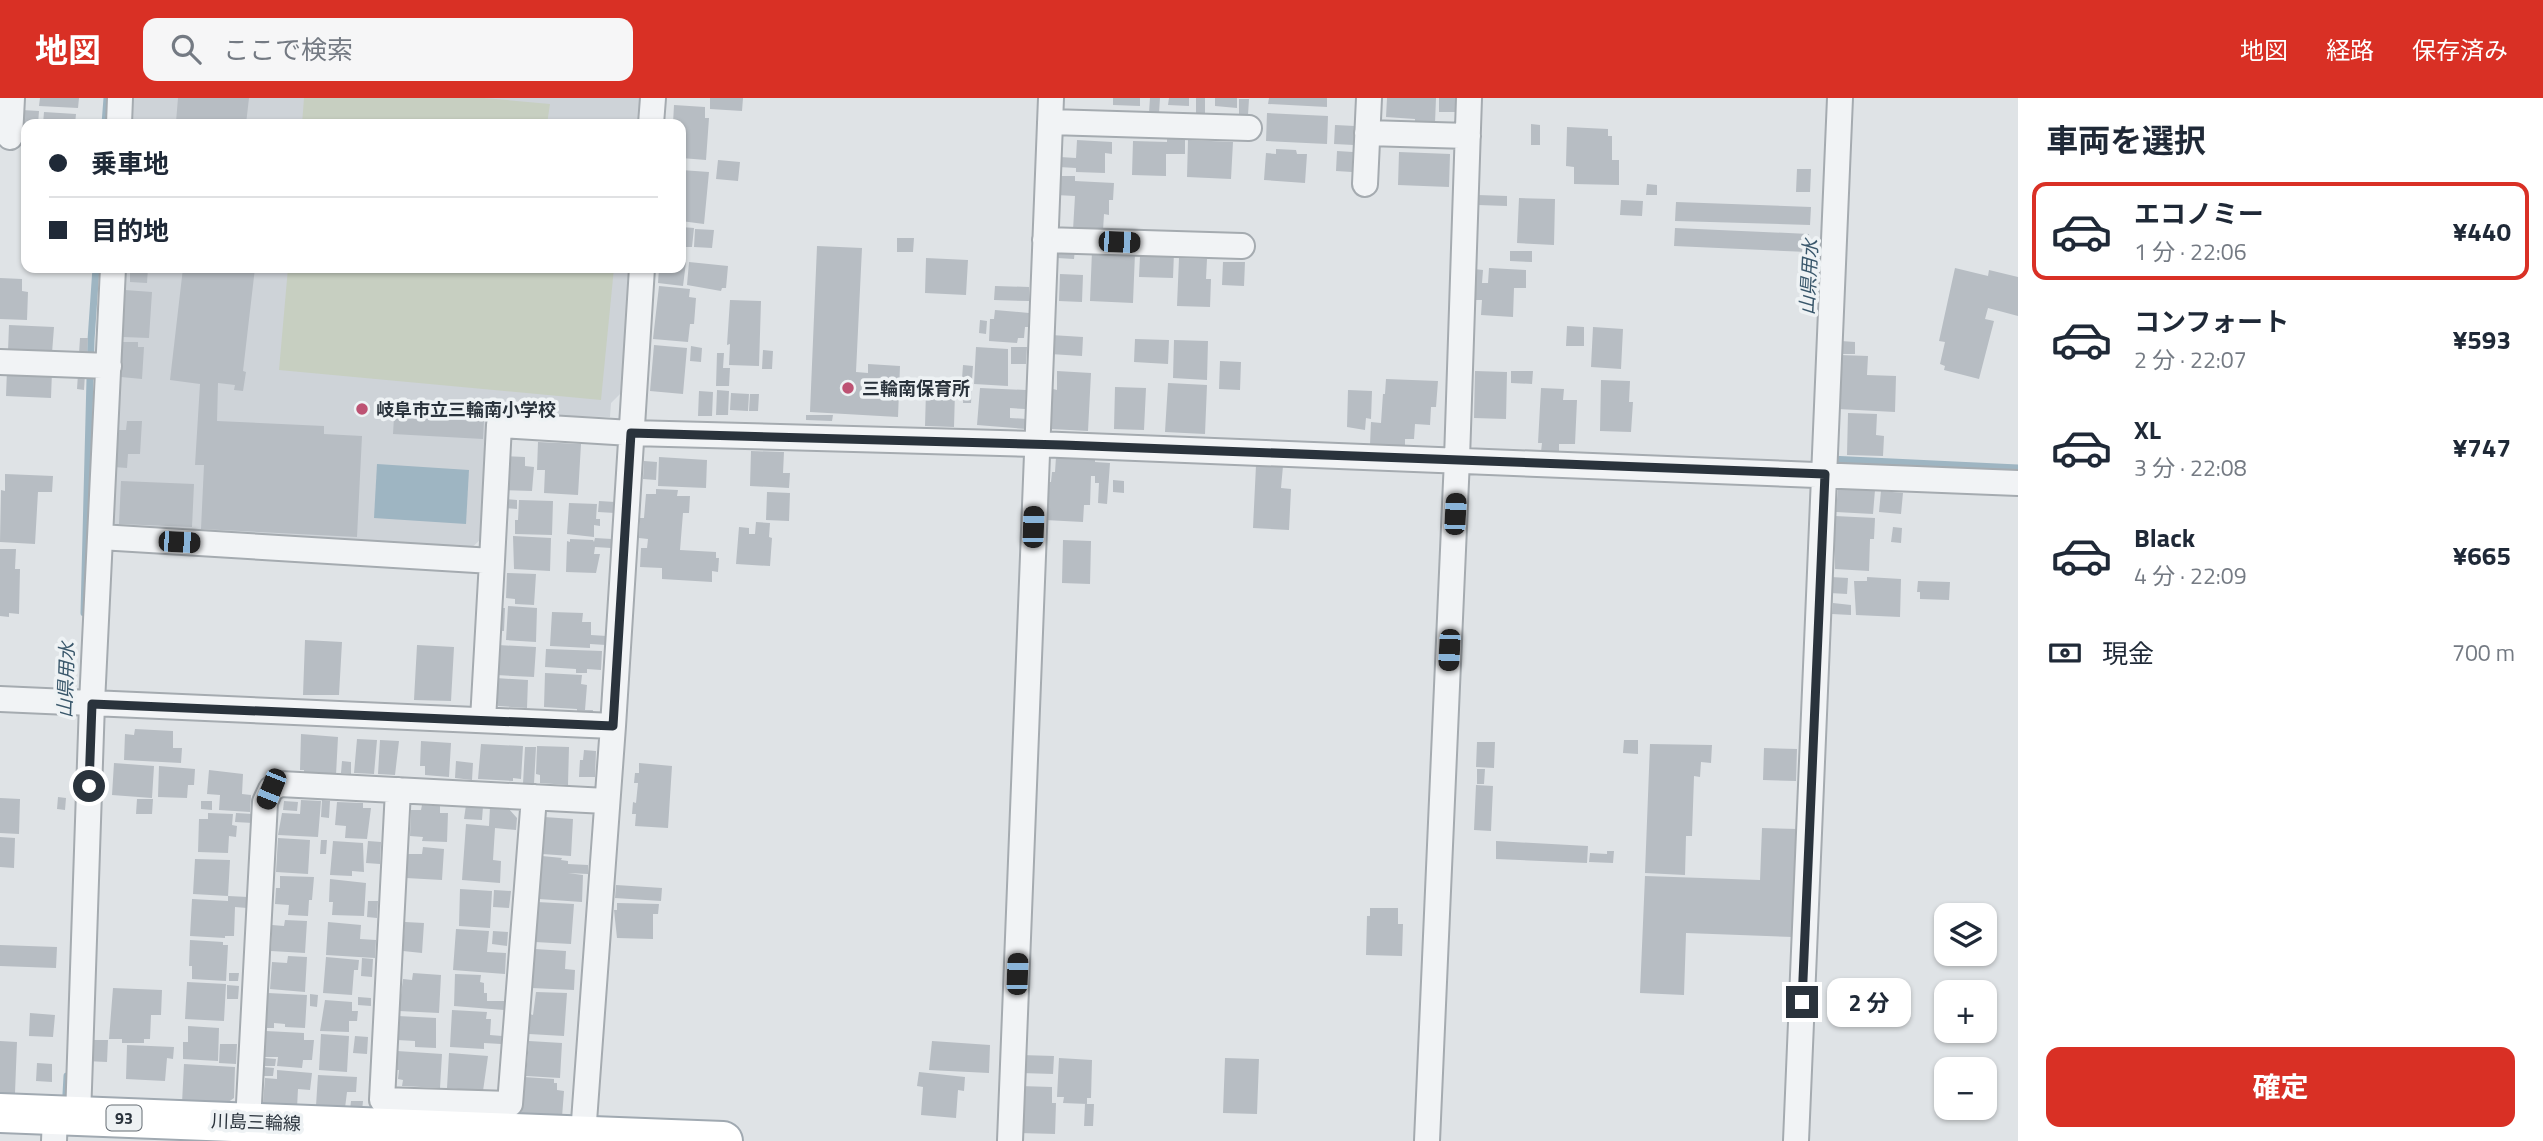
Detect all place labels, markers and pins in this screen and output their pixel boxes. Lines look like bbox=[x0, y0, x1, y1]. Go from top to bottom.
place label: 三輪南保育所 bbox=[862, 375, 970, 402]
marker: 三輪南保育所 bbox=[840, 380, 856, 396]
place label: 岐阜市立三輪南小学校 bbox=[376, 396, 556, 423]
marker: 岐阜市立三輪南小学校 bbox=[354, 401, 370, 417]

